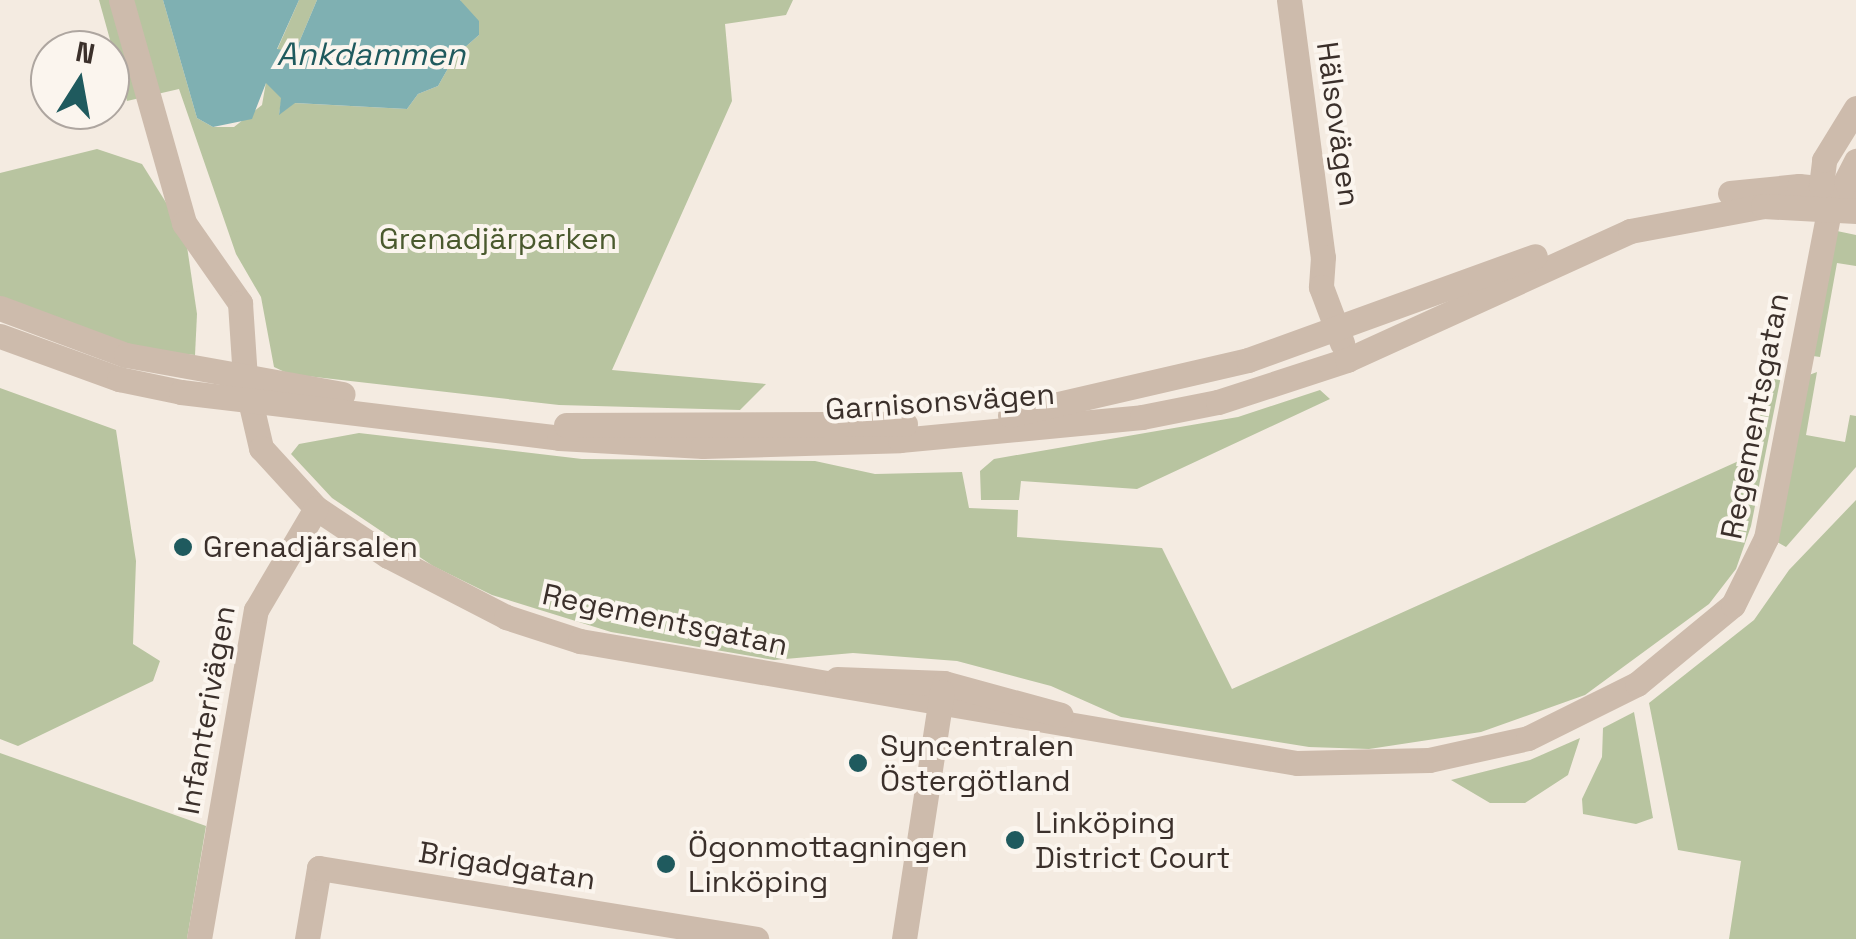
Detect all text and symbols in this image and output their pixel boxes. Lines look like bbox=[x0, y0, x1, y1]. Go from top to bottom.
north arrow bbox=[30, 30, 130, 130]
text: N bbox=[73, 33, 98, 72]
water label: Ankdammen bbox=[277, 35, 465, 73]
street label: Hälsovägen bbox=[1309, 39, 1367, 209]
park label: Grenadjärparken bbox=[379, 221, 617, 257]
street label: Regementsgatan bbox=[1714, 290, 1796, 542]
street label: Garnisonsvägen bbox=[824, 376, 1056, 428]
place label: Grenadjärsalen bbox=[203, 529, 418, 565]
marker: Grenadjärsalen bbox=[172, 536, 194, 558]
street label: Regementsgatan bbox=[539, 576, 791, 664]
street label: Infanterivägen bbox=[171, 603, 243, 817]
place label: Syncentralen Östergötland bbox=[880, 728, 1074, 798]
marker: Syncentralen Östergötland bbox=[845, 750, 871, 776]
place label: Linköping District Court bbox=[1035, 805, 1230, 876]
place label: Ögonmottagningen Linköping bbox=[688, 829, 968, 900]
marker: Linköping District Court bbox=[1004, 829, 1026, 851]
street label: Brigadgatan bbox=[416, 834, 598, 898]
marker: Ögonmottagningen Linköping bbox=[653, 851, 679, 877]

